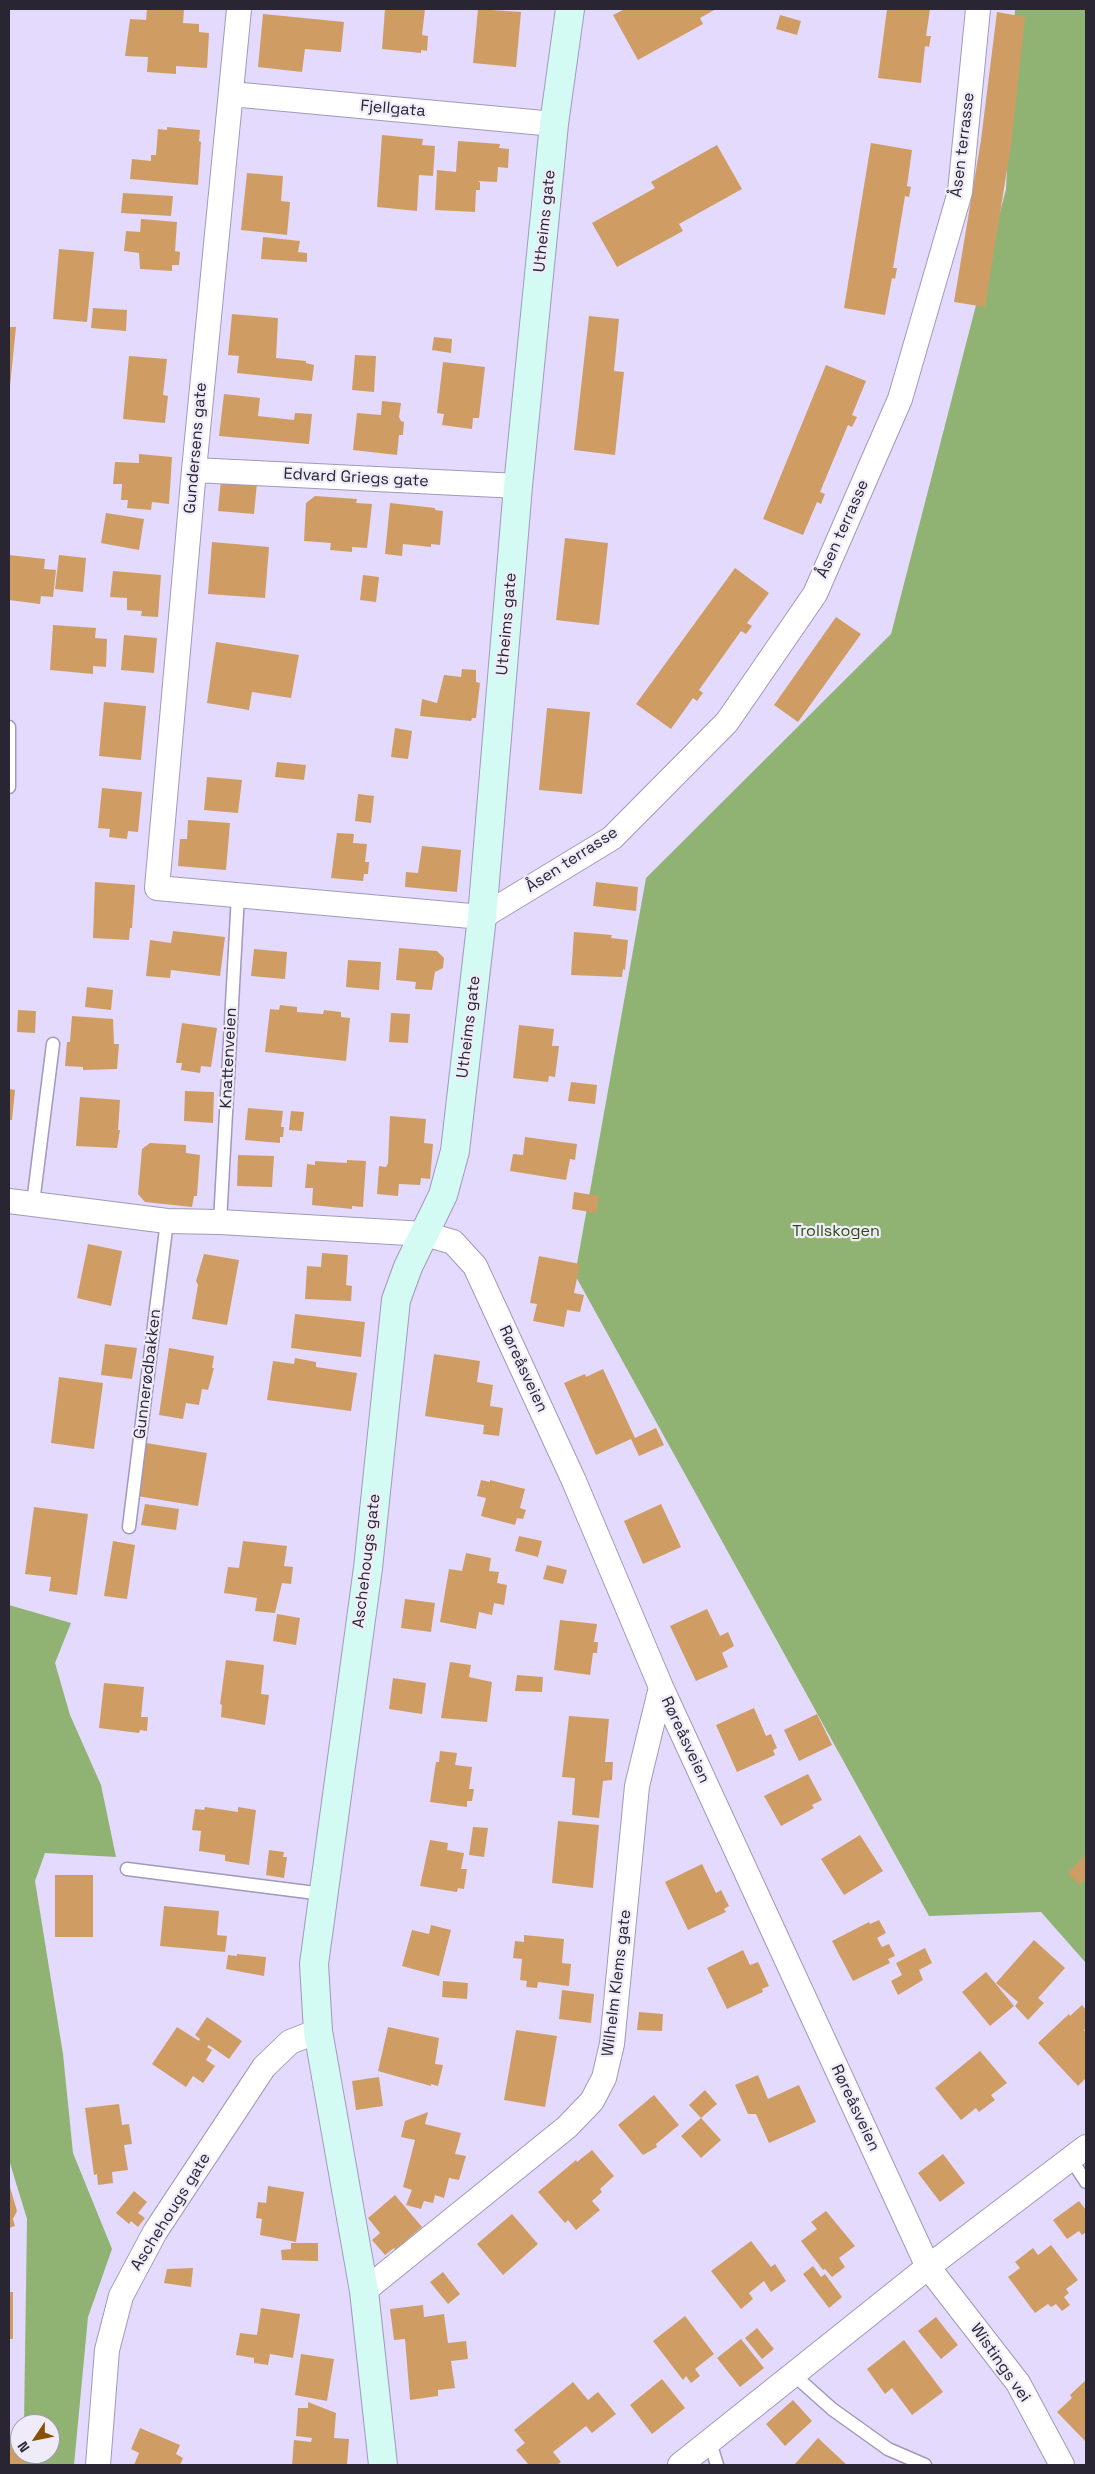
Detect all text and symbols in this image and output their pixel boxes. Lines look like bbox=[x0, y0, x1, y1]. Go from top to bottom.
street label: Åsen terrasse bbox=[947, 91, 979, 199]
street label: Fjellgata bbox=[360, 97, 426, 121]
street label: Utheims gate bbox=[530, 169, 560, 273]
street label: Gundersens gate bbox=[181, 382, 211, 514]
street label: Edvard Griegs gate bbox=[283, 465, 429, 491]
street label: Åsen terrasse bbox=[813, 477, 873, 581]
street label: Utheims gate bbox=[493, 572, 521, 676]
street label: Åsen terrasse bbox=[522, 823, 622, 897]
street label: Utheims gate bbox=[453, 975, 485, 1079]
street label: Knattenveien bbox=[217, 1007, 241, 1109]
park label: Trollskogen bbox=[792, 1222, 880, 1242]
street label: Gunnerødbakken bbox=[130, 1308, 166, 1440]
street label: Røreåsveien bbox=[495, 1323, 551, 1415]
street label: Aschehougs gate bbox=[349, 1493, 385, 1629]
street label: Røreåsveien bbox=[657, 1694, 713, 1786]
street label: Wilhelm Klems gate bbox=[598, 1908, 636, 2058]
street label: Røreåsveien bbox=[827, 2062, 883, 2154]
street label: Aschehougs gate bbox=[127, 2150, 215, 2274]
street label: Wistings vei bbox=[966, 2320, 1034, 2406]
north arrow bbox=[10, 2414, 60, 2464]
text: N bbox=[13, 2438, 33, 2456]

